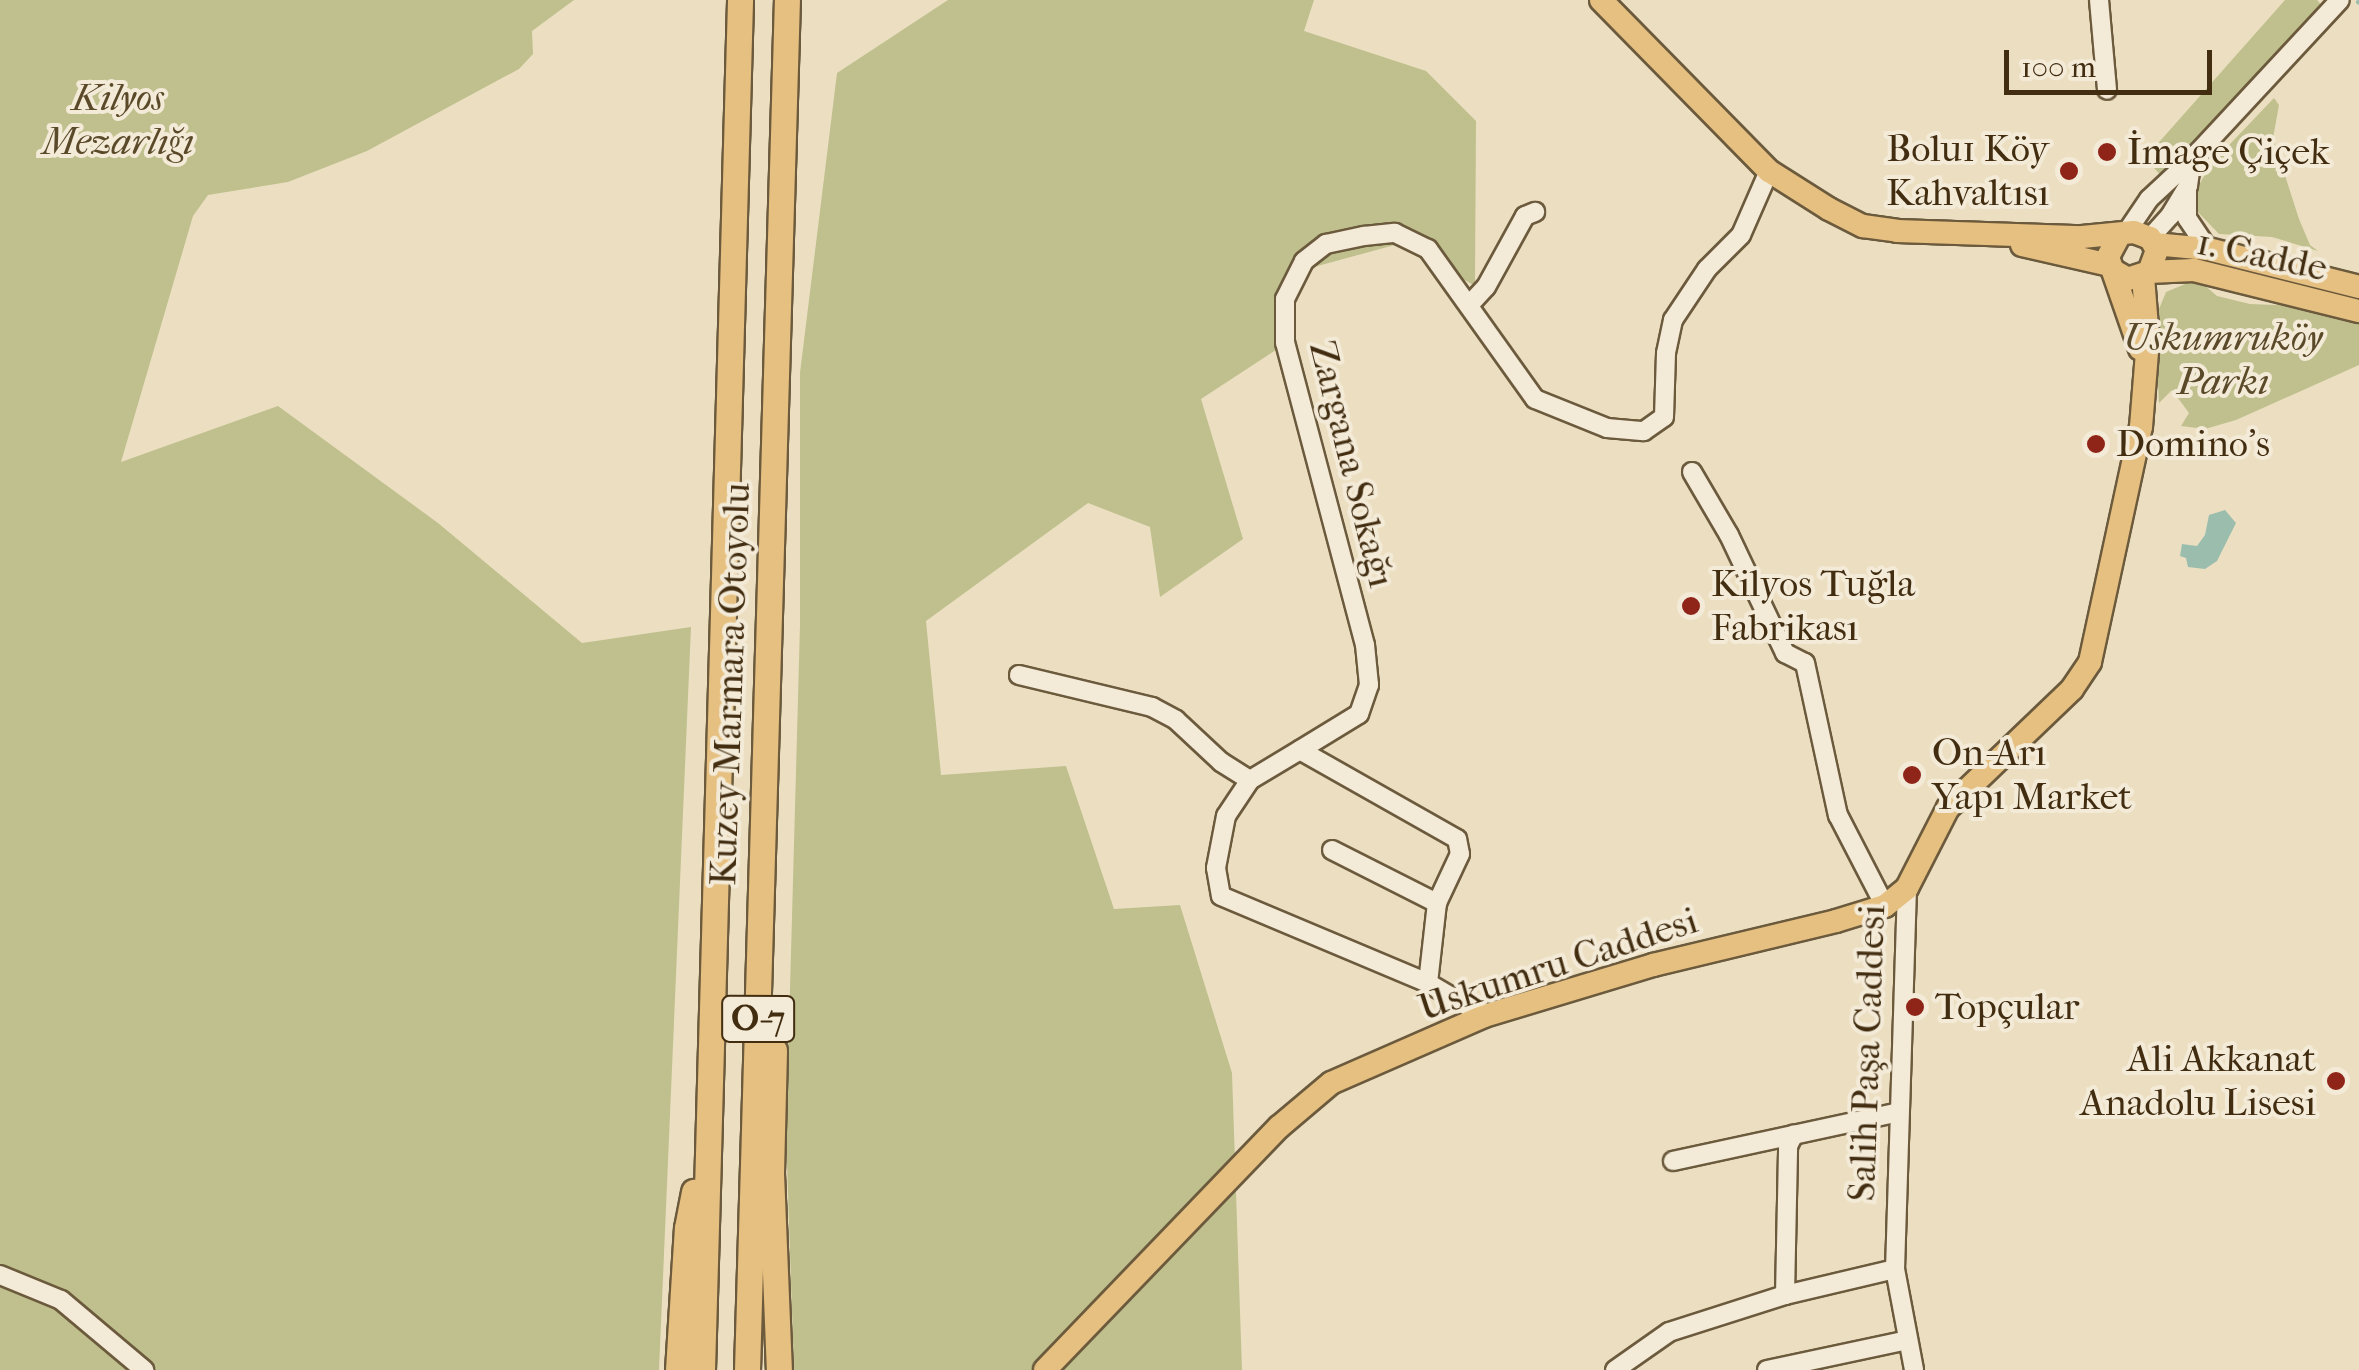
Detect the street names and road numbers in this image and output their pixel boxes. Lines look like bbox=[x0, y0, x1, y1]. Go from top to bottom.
street label: 1. Cadde bbox=[2193, 219, 2331, 291]
street label: Zargana Sokağı bbox=[1299, 336, 1405, 592]
street label: Kuzey Marmara Otoyolu bbox=[700, 482, 760, 886]
street label: Uskumru Caddesi bbox=[1413, 897, 1703, 1031]
street label: Salih Paşa Caddesi bbox=[1839, 904, 1895, 1202]
road number: O-7 bbox=[720, 989, 796, 1049]

